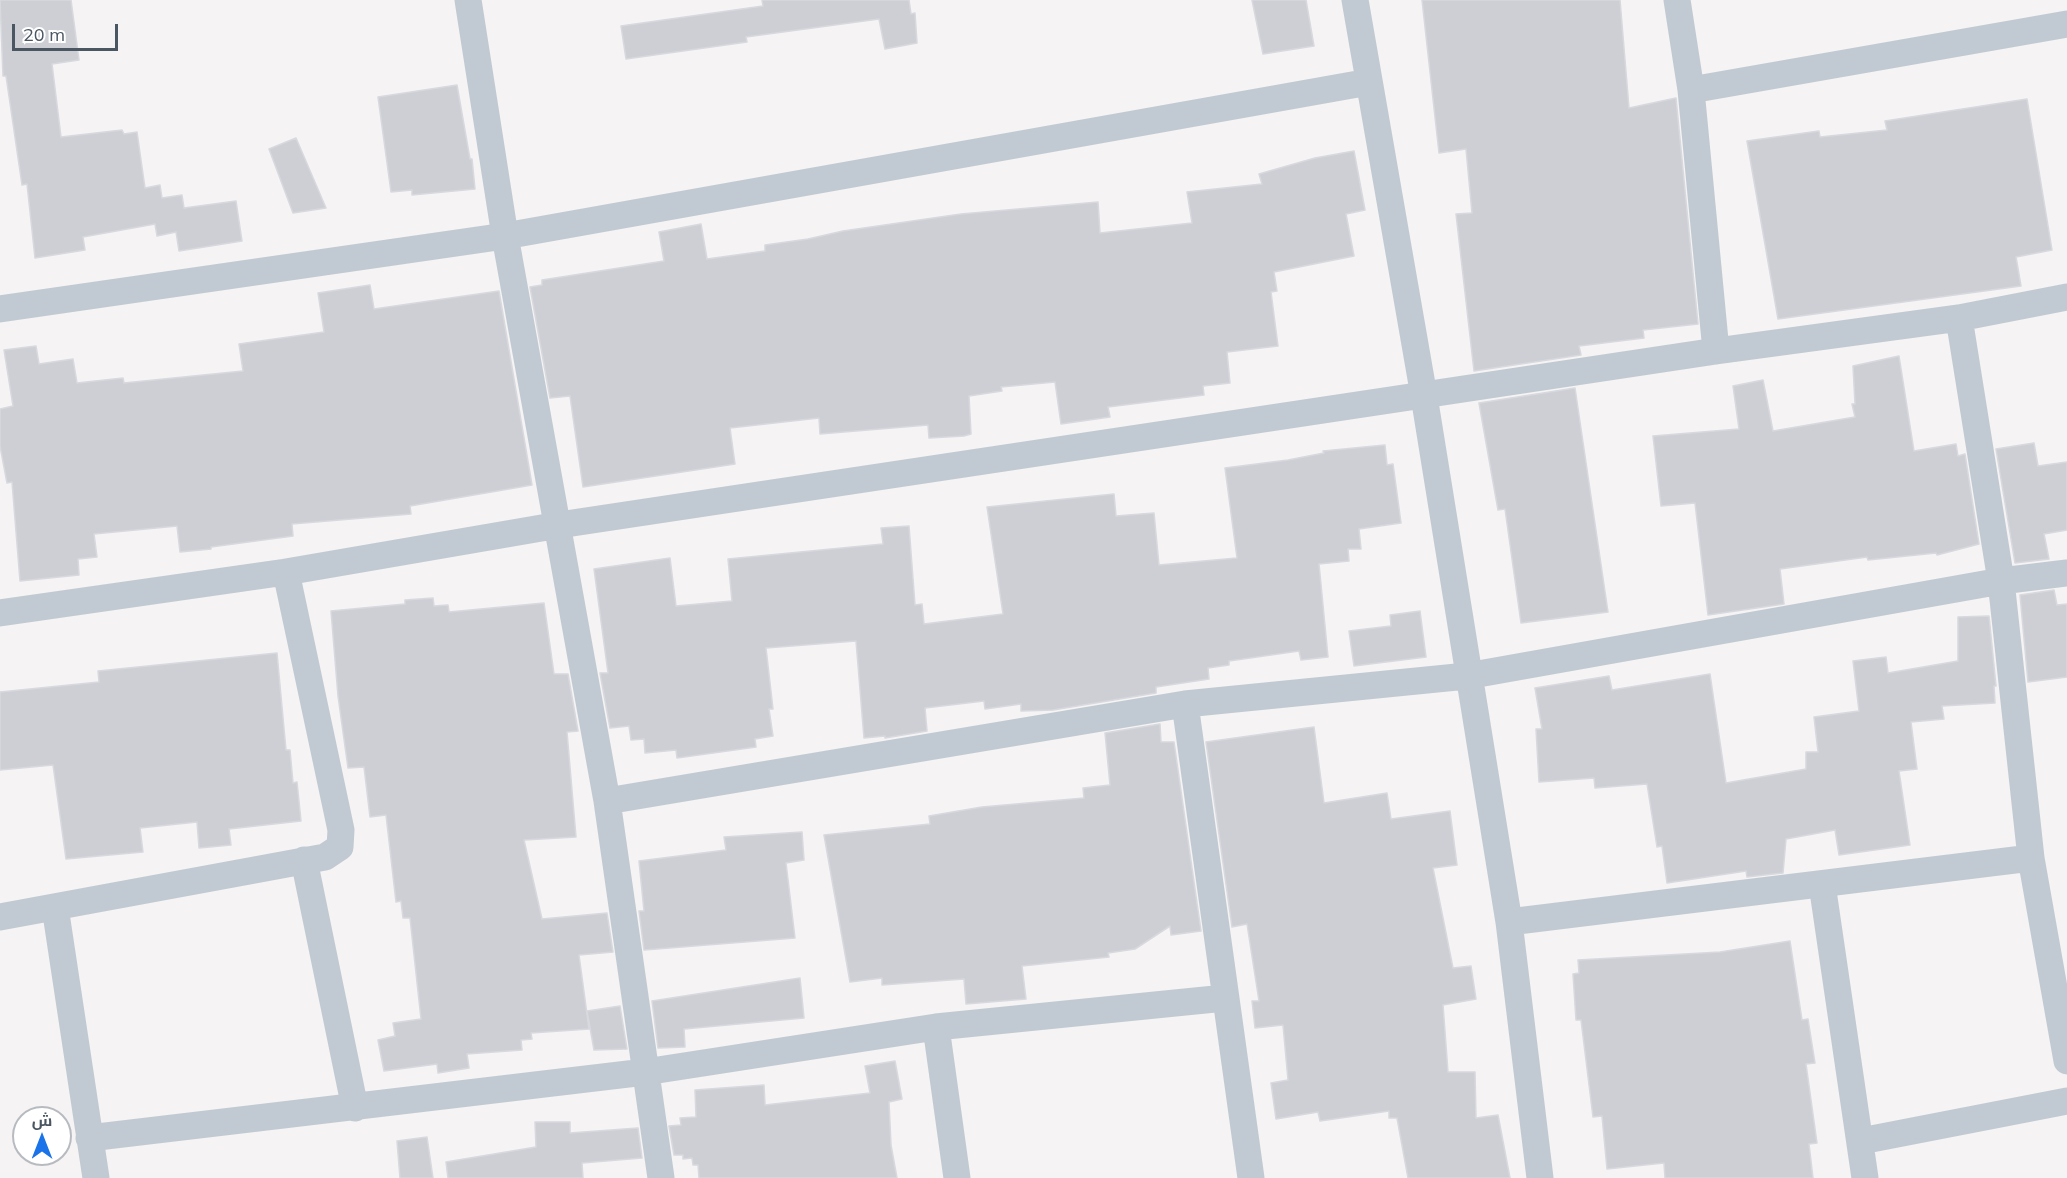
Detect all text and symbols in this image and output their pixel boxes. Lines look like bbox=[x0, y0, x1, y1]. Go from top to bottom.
scale bar bbox=[15, 12, 122, 50]
text: 20 m bbox=[23, 23, 65, 46]
north arrow bbox=[12, 1106, 72, 1166]
text: ش bbox=[32, 1110, 52, 1130]

